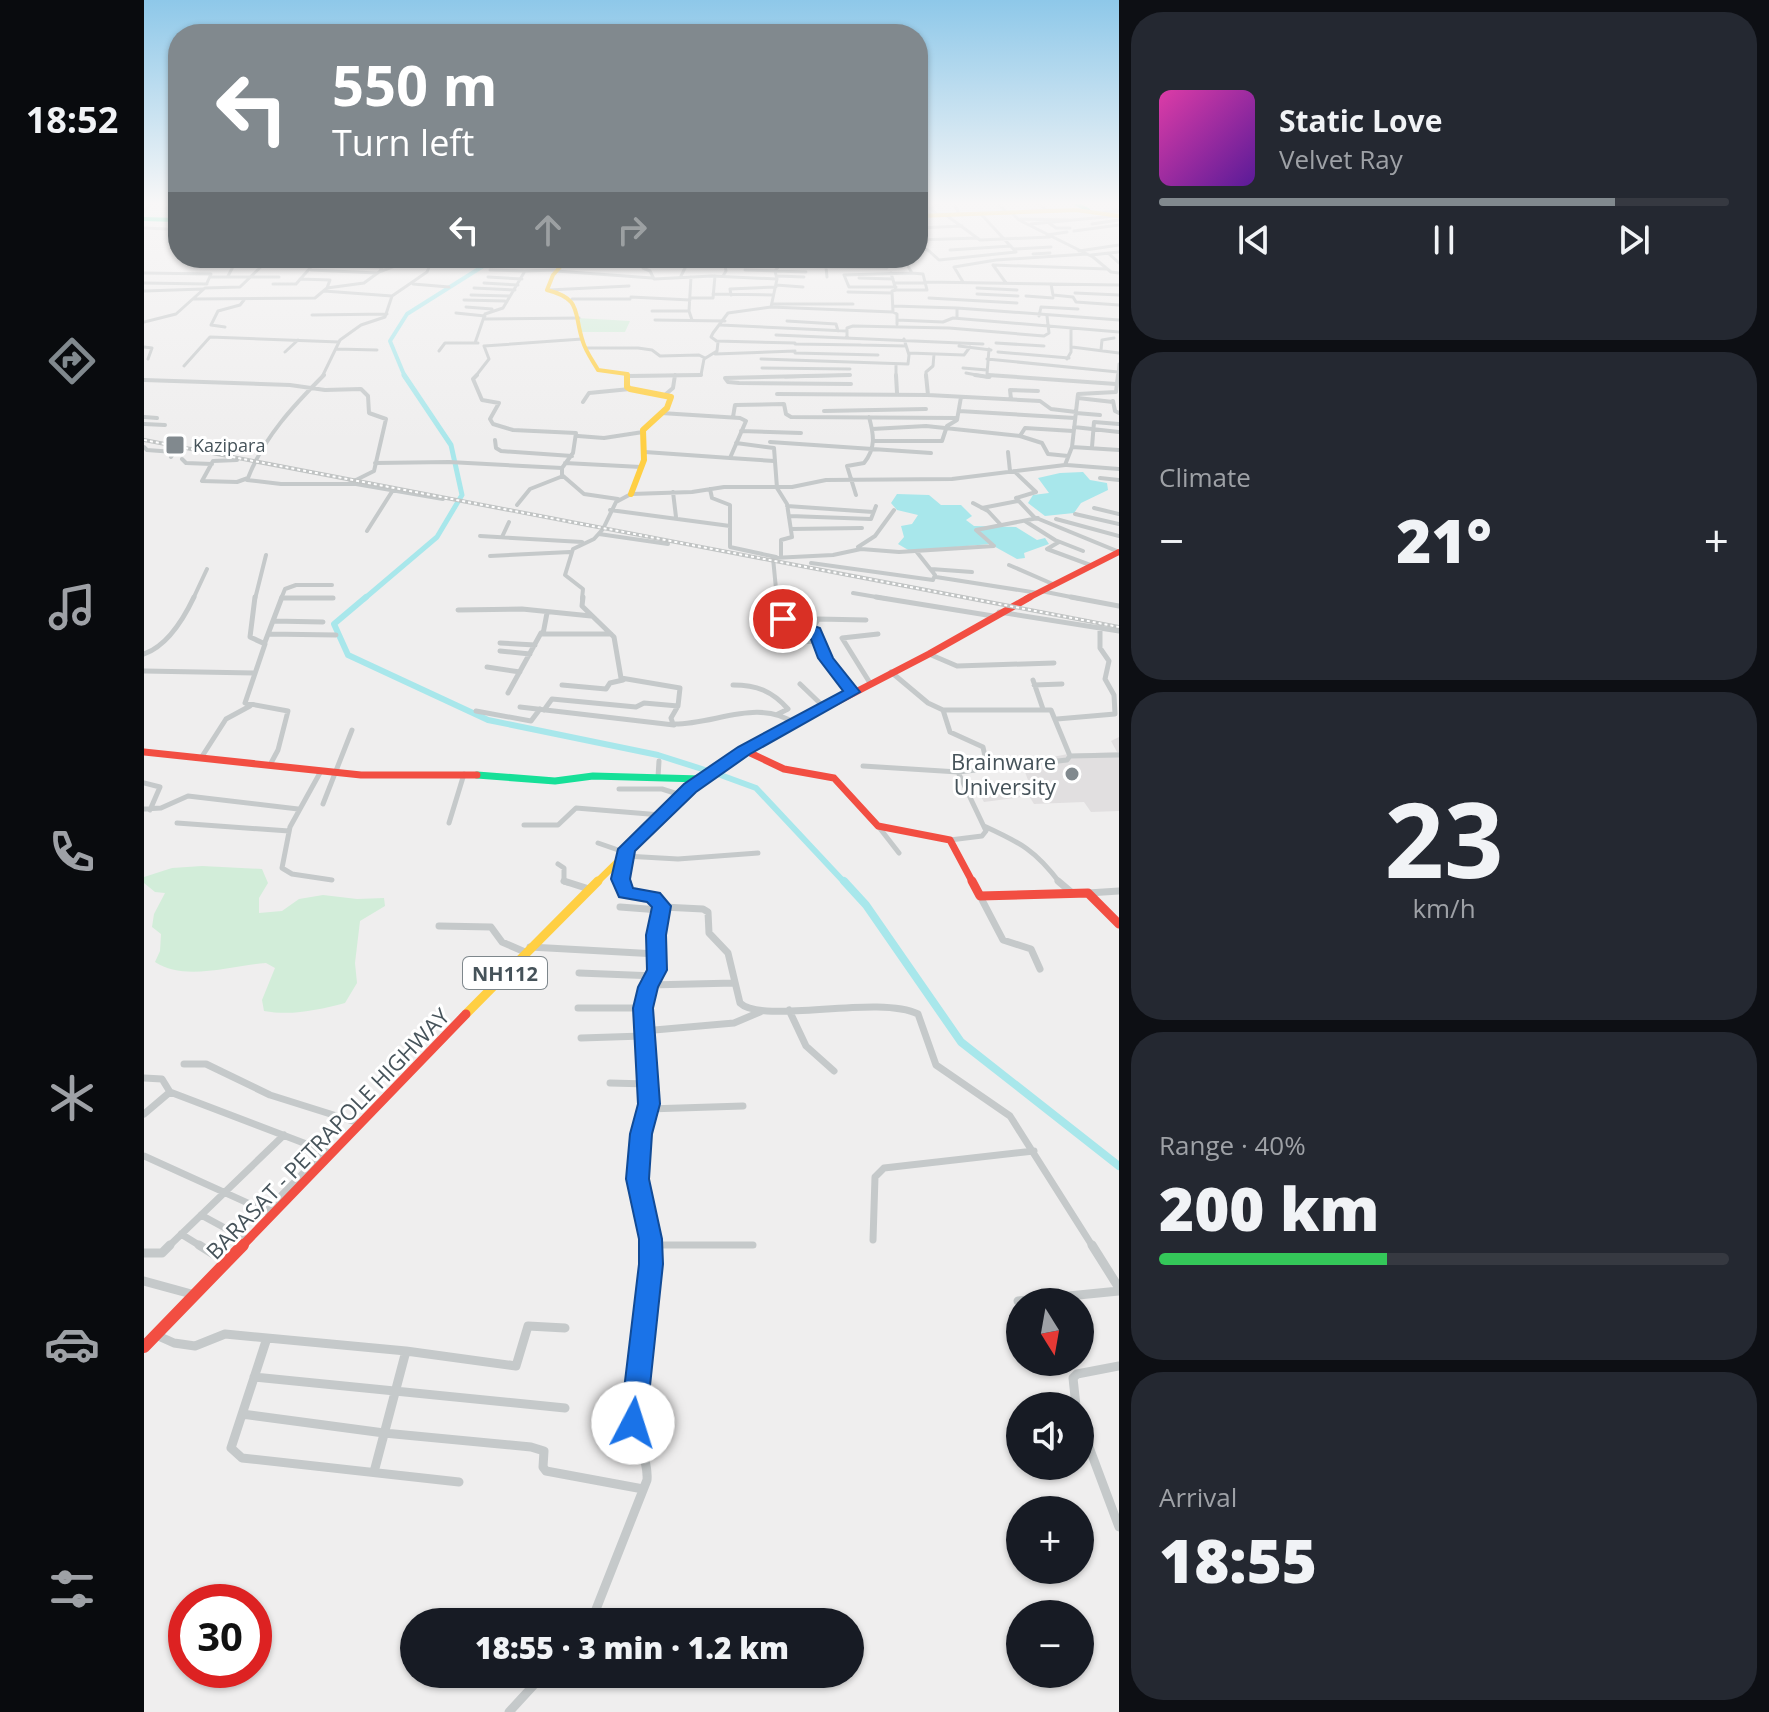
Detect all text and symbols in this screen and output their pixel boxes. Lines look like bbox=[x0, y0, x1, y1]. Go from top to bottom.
text: 550 m bbox=[332, 46, 498, 122]
icon: left bbox=[200, 56, 304, 160]
text: 18:52 bbox=[26, 95, 118, 144]
text: Static Love bbox=[1279, 100, 1442, 141]
text: Turn left bbox=[332, 118, 474, 167]
text: Velvet Ray bbox=[1279, 141, 1403, 177]
icon: left bbox=[442, 208, 486, 252]
icon: ahead bbox=[526, 208, 570, 252]
icon: right bbox=[610, 208, 654, 252]
icon: previous bbox=[1232, 218, 1276, 262]
icon: pause bbox=[1422, 218, 1466, 262]
icon: next bbox=[1612, 218, 1656, 262]
icon: directions bbox=[44, 333, 100, 389]
place label: Kazipara bbox=[193, 433, 265, 457]
marker: Kazipara bbox=[164, 434, 186, 456]
text: Climate bbox=[1159, 459, 1251, 495]
text: 21° bbox=[1396, 499, 1492, 581]
text: − bbox=[1159, 510, 1184, 570]
text: + bbox=[1704, 510, 1729, 570]
icon: music bbox=[44, 579, 100, 635]
pin bbox=[749, 585, 817, 653]
icon: arrive bbox=[761, 597, 805, 641]
place label: Brainware University bbox=[951, 746, 1057, 801]
marker: Brainware University bbox=[1063, 765, 1081, 783]
text: 23 bbox=[1385, 767, 1503, 908]
icon: phone bbox=[44, 824, 100, 880]
text: km/h bbox=[1412, 890, 1476, 926]
road number: NH112 bbox=[463, 957, 547, 989]
street label: BARASAT - PETRAPOLE HIGHWAY bbox=[199, 1000, 456, 1265]
icon: climate bbox=[44, 1070, 100, 1126]
text: Range · 40% bbox=[1159, 1127, 1306, 1163]
text: 200 km bbox=[1159, 1167, 1380, 1249]
north arrow bbox=[1006, 1288, 1094, 1376]
map controls bbox=[1006, 1288, 1094, 1688]
icon: car bbox=[44, 1316, 100, 1372]
position arrow bbox=[591, 1381, 675, 1465]
button: sound bbox=[1006, 1392, 1094, 1480]
text: Arrival bbox=[1159, 1479, 1237, 1515]
button: + bbox=[1006, 1496, 1094, 1584]
text: 18:55 bbox=[1159, 1519, 1317, 1601]
icon: filters bbox=[44, 1561, 100, 1617]
speed limit sign: 30 bbox=[168, 1584, 272, 1688]
button: − bbox=[1006, 1600, 1094, 1688]
text: 18:55 · 3 min · 1.2 km bbox=[475, 1627, 789, 1668]

